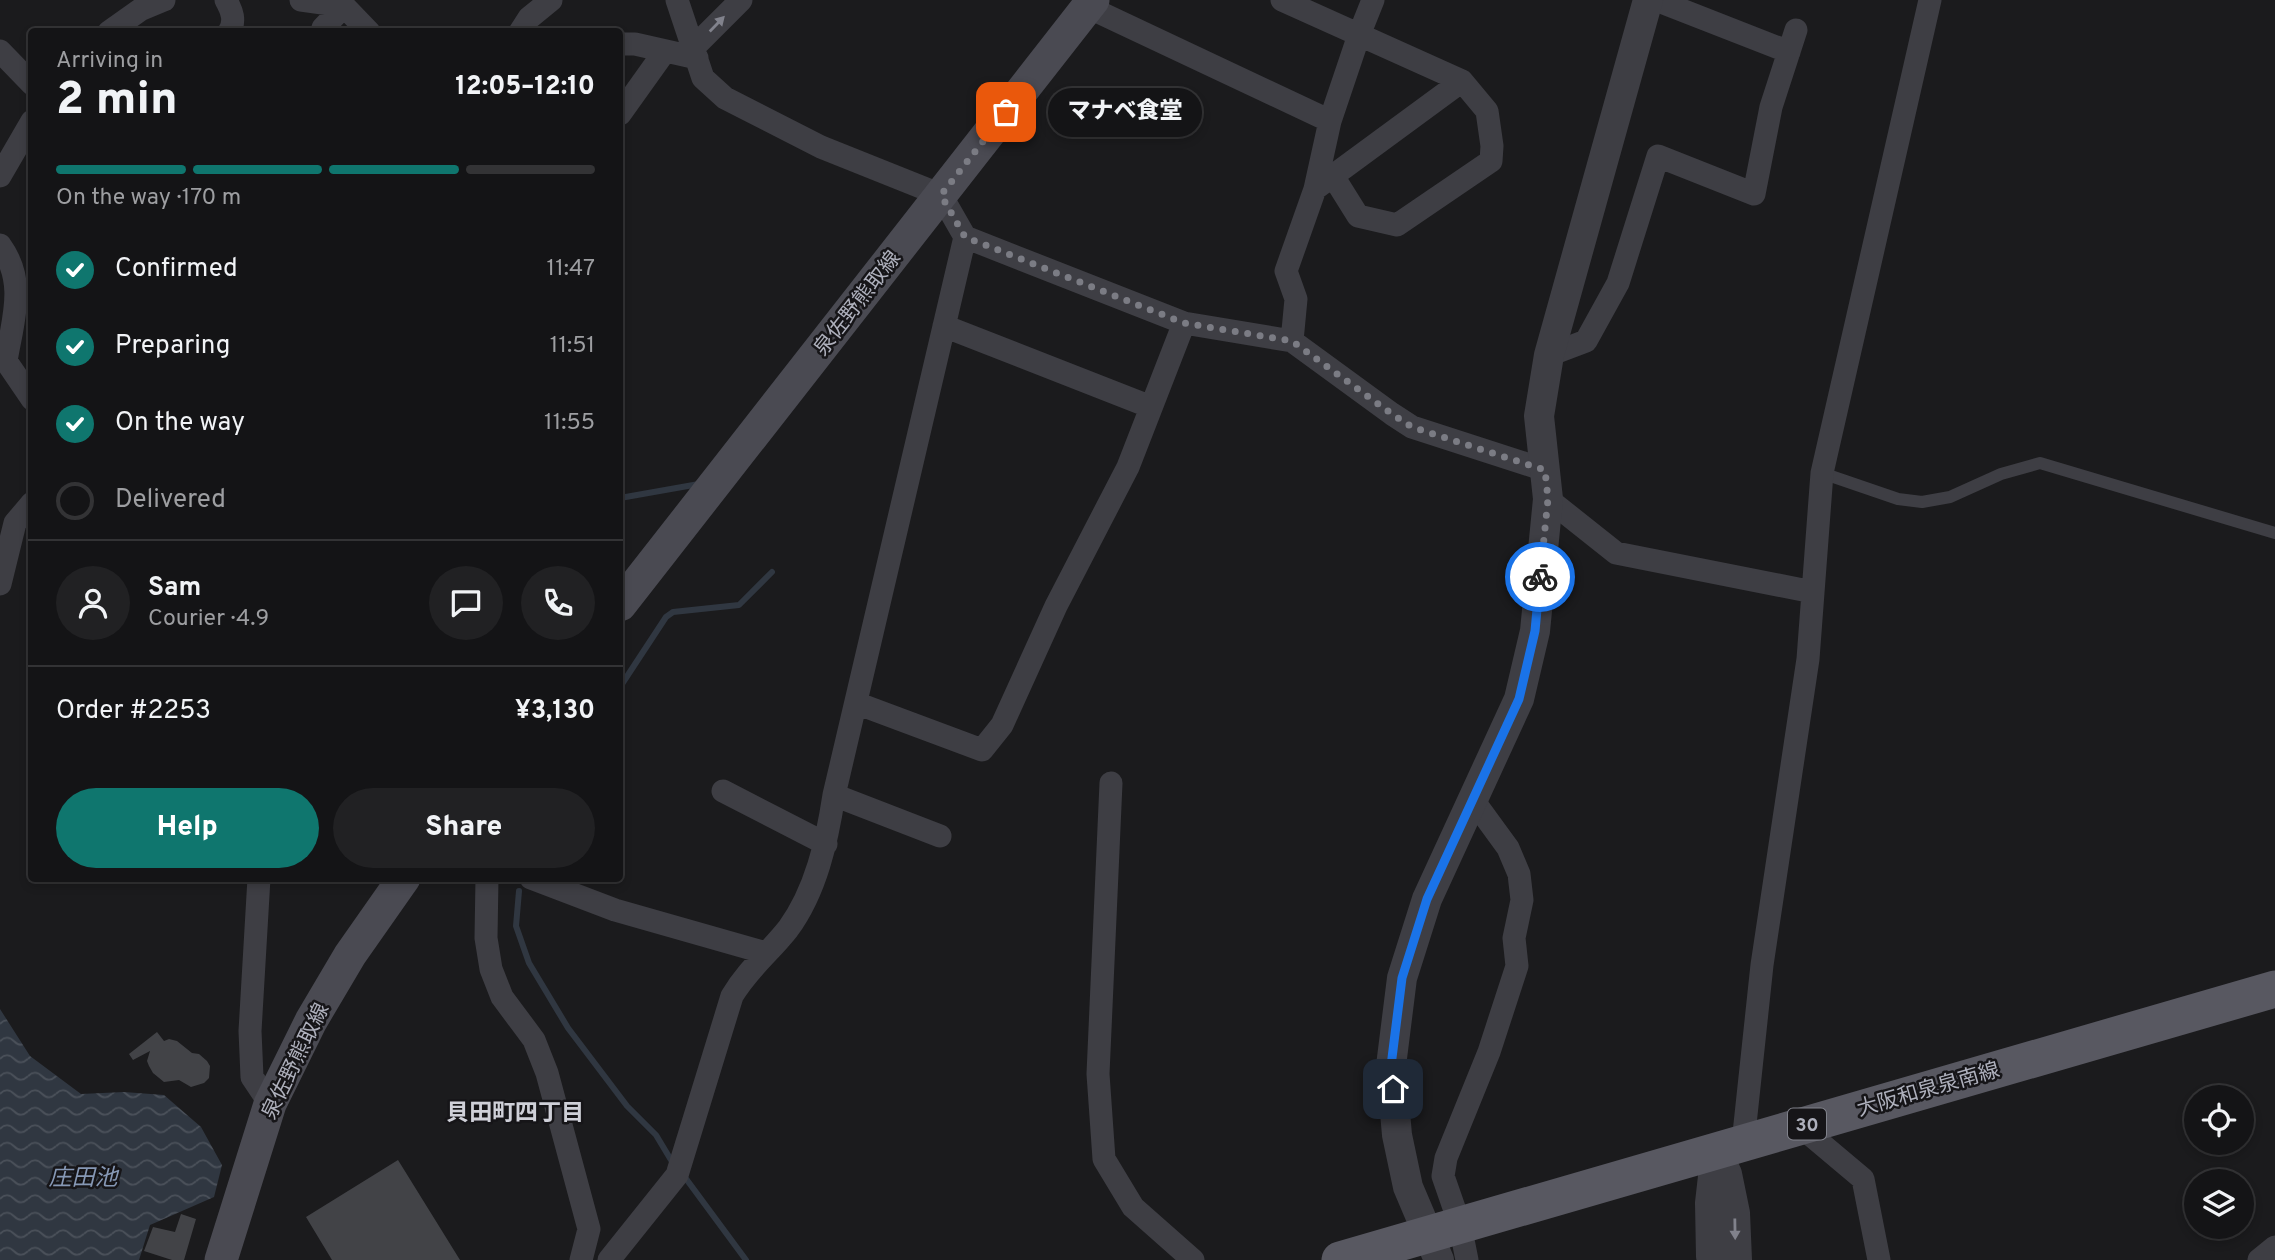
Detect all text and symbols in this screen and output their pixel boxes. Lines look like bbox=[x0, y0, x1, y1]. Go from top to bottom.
one-way arrow bbox=[709, 16, 725, 32]
text: Arriving in bbox=[56, 47, 163, 76]
text: 12:05–12:10 bbox=[455, 71, 595, 104]
text: 2 min bbox=[56, 72, 178, 131]
pin bbox=[976, 82, 1036, 142]
callout: マナベ食堂 bbox=[1048, 88, 1202, 136]
icon: bag bbox=[987, 93, 1025, 131]
text: マナベ食堂 bbox=[1068, 98, 1183, 127]
text: On the way · 170 m bbox=[56, 184, 241, 213]
street label: 泉佐野熊取線 bbox=[809, 246, 908, 362]
icon: check bbox=[56, 251, 94, 289]
text: Confirmed bbox=[115, 253, 238, 286]
text: 11:47 bbox=[547, 255, 595, 284]
icon: check bbox=[56, 328, 94, 366]
text: Preparing bbox=[115, 330, 230, 363]
text: 11:51 bbox=[550, 332, 595, 361]
icon: check bbox=[56, 405, 94, 443]
text: On the way bbox=[115, 407, 245, 440]
text: 11:55 bbox=[544, 409, 595, 438]
text: Delivered bbox=[115, 484, 226, 517]
courier bbox=[1505, 542, 1575, 612]
icon: bike bbox=[1521, 558, 1559, 596]
button: person bbox=[56, 566, 130, 640]
button: chat bbox=[429, 566, 503, 640]
button: phone bbox=[521, 566, 595, 640]
text: Sam bbox=[148, 572, 201, 605]
text: Courier · 4.9 bbox=[148, 605, 269, 634]
text: Order #2253 bbox=[56, 695, 211, 728]
text: ¥3,130 bbox=[515, 695, 595, 728]
button: Help bbox=[56, 788, 319, 868]
button: Share bbox=[333, 788, 595, 868]
street label: 泉佐野熊取線 bbox=[257, 999, 336, 1124]
street label: 大阪和泉泉南線 bbox=[1854, 1057, 2003, 1124]
pin bbox=[1363, 1059, 1423, 1119]
icon: home bbox=[1374, 1070, 1412, 1108]
map controls bbox=[2184, 1085, 2254, 1239]
button: locate bbox=[2184, 1085, 2254, 1155]
district label: 貝田町四丁目 bbox=[446, 1100, 584, 1129]
road number: 30 bbox=[1788, 1108, 1826, 1140]
water label: 庄田池 bbox=[49, 1165, 120, 1194]
button: layers bbox=[2184, 1169, 2254, 1239]
one-way arrow bbox=[1729, 1218, 1741, 1240]

